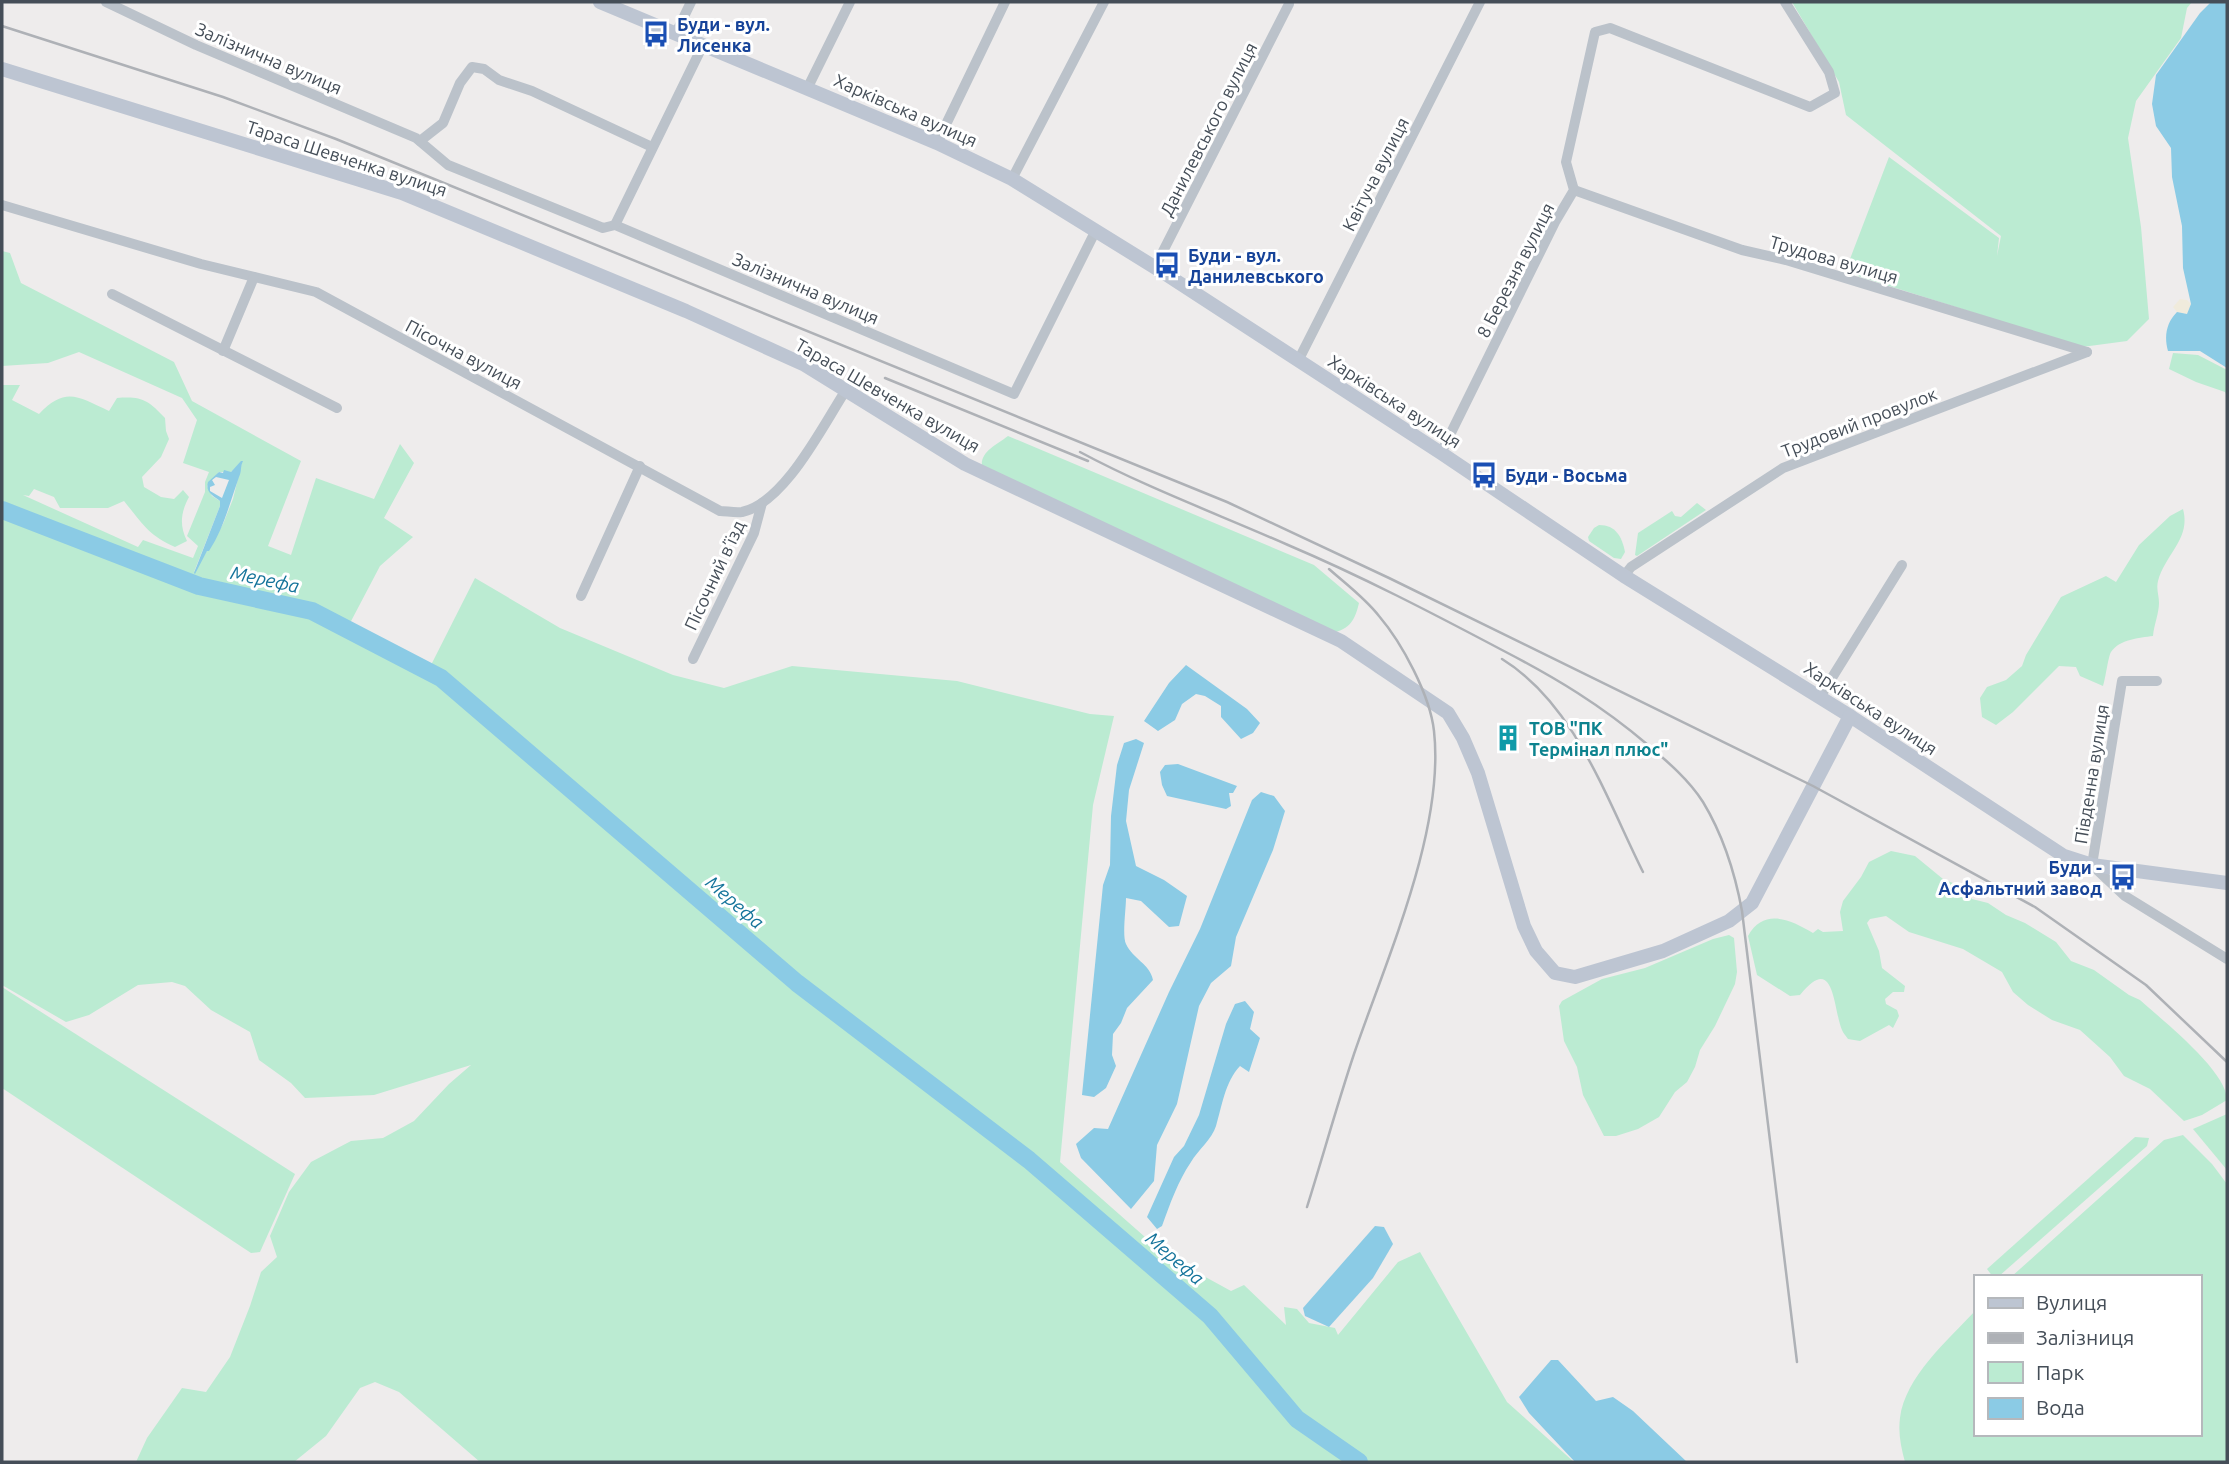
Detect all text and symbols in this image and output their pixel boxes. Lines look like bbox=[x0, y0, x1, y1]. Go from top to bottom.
place label: Буди - вул. Лисенка bbox=[677, 14, 770, 55]
street label: Залізнична вулиця bbox=[193, 18, 345, 98]
bus stop icon: Буди - вул. Лисенка bbox=[641, 19, 671, 49]
street label: Данилевського вулиця bbox=[1155, 39, 1261, 219]
street label: Харківська вулиця bbox=[831, 69, 981, 151]
street label: Квітуча вулиця bbox=[1338, 114, 1412, 234]
street label: Тараса Шевченка вулиця bbox=[244, 116, 450, 200]
street label: 8 Березня вулиця bbox=[1472, 199, 1558, 341]
street label: Трудова вулиця bbox=[1768, 231, 1900, 287]
place label: Буди - вул. Данилевського bbox=[1188, 245, 1324, 286]
street label: Залізнична вулиця bbox=[730, 248, 882, 328]
bus stop icon: Буди - вул. Данилевського bbox=[1152, 250, 1182, 280]
street label: Пісочна вулиця bbox=[403, 315, 525, 393]
street label: Тараса Шевченка вулиця bbox=[792, 334, 984, 456]
street label: Харківська вулиця bbox=[1325, 351, 1465, 451]
street label: Трудовий провулок bbox=[1778, 383, 1940, 461]
bus stop icon: Буди - Восьма bbox=[1469, 460, 1499, 490]
place label: Буди - Восьма bbox=[1505, 465, 1628, 485]
street label: Пісочний в’їзд bbox=[680, 517, 748, 633]
water label: Мерефа bbox=[229, 561, 301, 597]
street label: Харківська вулиця bbox=[1801, 658, 1941, 758]
street label: Південна вулиця bbox=[2070, 703, 2112, 845]
place label: ТОВ "ПК Термінал плюс" bbox=[1529, 718, 1668, 759]
building icon: ТОВ "ПК Термінал плюс" bbox=[1493, 723, 1523, 753]
place label: Буди - Асфальтний завод bbox=[1938, 857, 2102, 898]
bus stop icon: Буди - Асфальтний завод bbox=[2108, 862, 2138, 892]
water label: Мерефа bbox=[702, 871, 768, 933]
water label: Мерефа bbox=[1142, 1227, 1208, 1289]
legend bbox=[1974, 1275, 2201, 1436]
text: Вулиця bbox=[2036, 1290, 2107, 1314]
text: Залізниця bbox=[2036, 1325, 2134, 1349]
text: Парк bbox=[2036, 1360, 2085, 1384]
text: Вода bbox=[2036, 1395, 2085, 1419]

